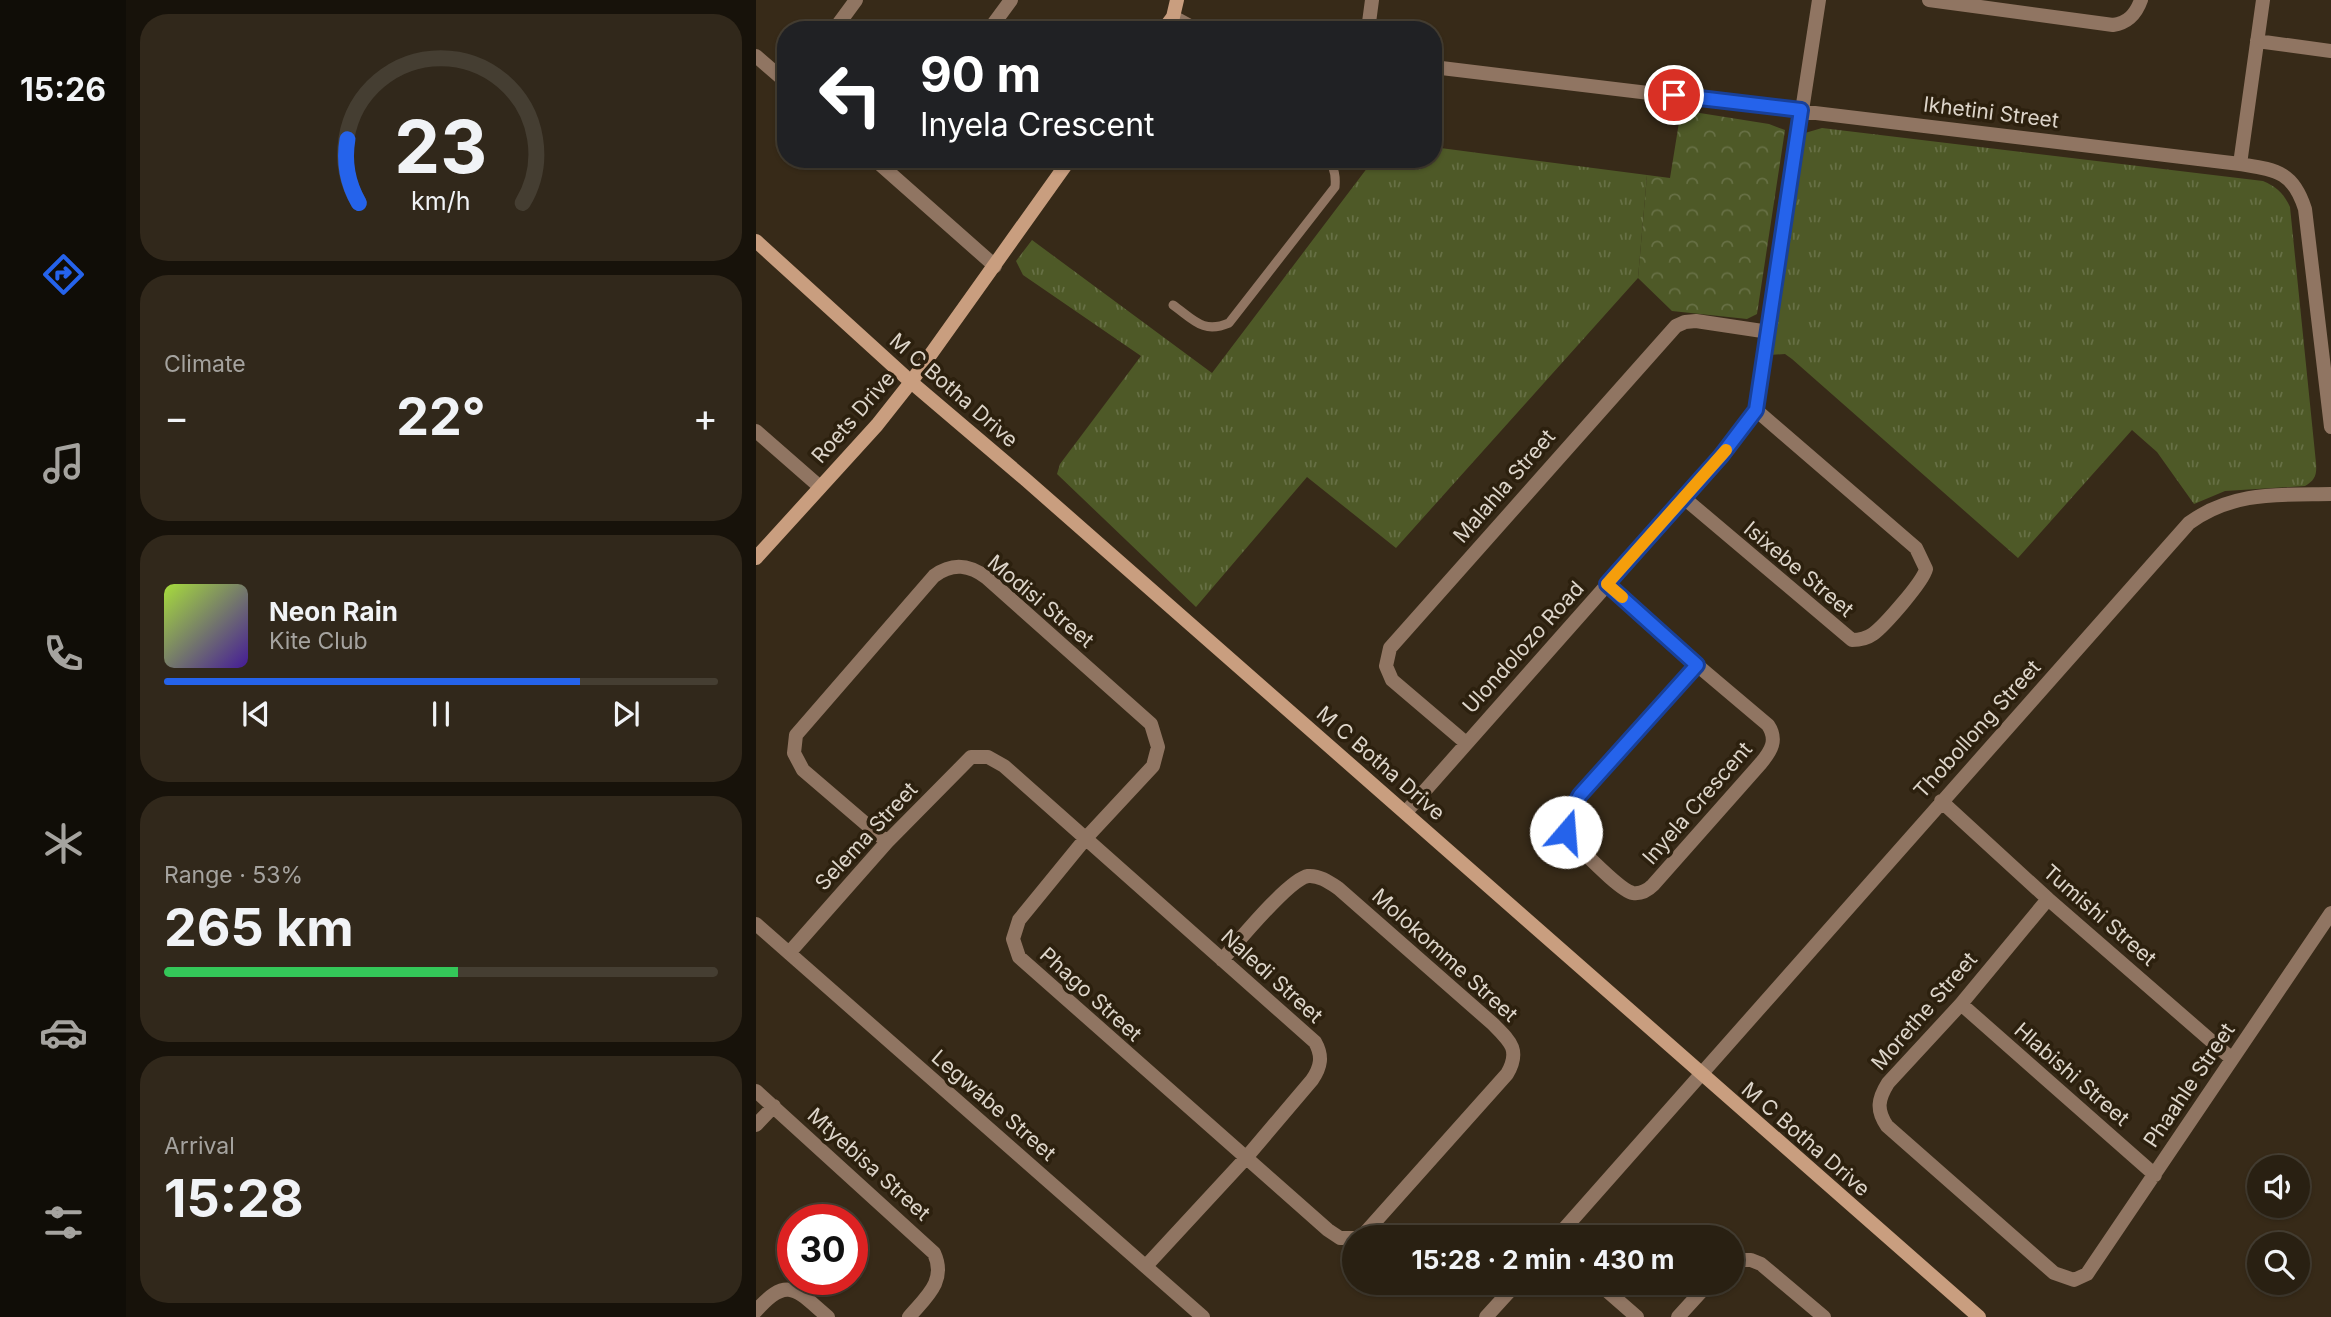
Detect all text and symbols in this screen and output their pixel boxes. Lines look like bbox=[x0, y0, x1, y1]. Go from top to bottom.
text: 90 m bbox=[920, 45, 1041, 104]
icon: left bbox=[805, 49, 896, 140]
pin bbox=[1644, 65, 1704, 125]
text: 15:26 bbox=[20, 70, 106, 109]
icon: arrive bbox=[1655, 76, 1693, 114]
street label: Ikhetini Street bbox=[1922, 91, 2060, 133]
text: 23 bbox=[395, 103, 487, 192]
text: Inyela Crescent bbox=[920, 105, 1155, 144]
text: km/h bbox=[411, 186, 471, 216]
icon: directions bbox=[39, 250, 88, 299]
street label: M C Botha Drive bbox=[885, 328, 1023, 452]
text: Climate bbox=[164, 350, 246, 378]
street label: Roets Drive bbox=[806, 366, 900, 468]
text: 22° bbox=[396, 385, 486, 448]
text: − bbox=[164, 394, 189, 440]
text: + bbox=[693, 394, 718, 440]
street label: Malahla Street bbox=[1448, 424, 1560, 548]
icon: music bbox=[39, 439, 88, 488]
street label: Isixebe Street bbox=[1739, 516, 1859, 622]
street label: Modisi Street bbox=[983, 549, 1099, 653]
street label: Ulondolozo Road bbox=[1457, 576, 1589, 718]
text: Neon Rain bbox=[269, 596, 398, 627]
text: Kite Club bbox=[269, 627, 368, 655]
icon: phone bbox=[39, 629, 88, 678]
street label: Thobollong Street bbox=[1908, 655, 2046, 803]
icon: previous bbox=[237, 695, 275, 733]
icon: pause bbox=[422, 695, 460, 733]
icon: next bbox=[607, 695, 645, 733]
street label: M C Botha Drive bbox=[1312, 701, 1450, 825]
street label: Inyela Crescent bbox=[1637, 737, 1757, 869]
street label: Selema Street bbox=[810, 777, 922, 895]
position arrow bbox=[1529, 795, 1603, 869]
icon: climate bbox=[39, 819, 88, 868]
street label: Tumishi Street bbox=[2038, 859, 2162, 971]
text: Range · 53% bbox=[164, 861, 303, 889]
street label: Molokomme Street bbox=[1367, 883, 1523, 1027]
text: 265 km bbox=[164, 896, 354, 959]
street label: Naledi Street bbox=[1216, 924, 1328, 1028]
street label: Phago Street bbox=[1035, 942, 1147, 1046]
street label: Morethe Street bbox=[1866, 947, 1982, 1075]
icon: car bbox=[39, 1008, 88, 1057]
street label: Hlabishi Street bbox=[2009, 1017, 2135, 1131]
street label: Phaahle Street bbox=[2138, 1018, 2240, 1152]
street label: Legwabe Street bbox=[927, 1044, 1061, 1166]
street label: M C Botha Drive bbox=[1737, 1077, 1875, 1201]
street label: Mtyebisa Street bbox=[803, 1102, 935, 1226]
text: Arrival bbox=[164, 1132, 235, 1160]
map controls bbox=[2247, 1155, 2310, 1295]
button: sound bbox=[2247, 1155, 2310, 1218]
text: 15:28 bbox=[164, 1167, 304, 1230]
icon: filters bbox=[39, 1198, 88, 1247]
speed limit sign: 30 bbox=[777, 1204, 868, 1295]
button: search bbox=[2247, 1232, 2310, 1295]
text: 15:28 · 2 min · 430 m bbox=[1411, 1244, 1675, 1275]

